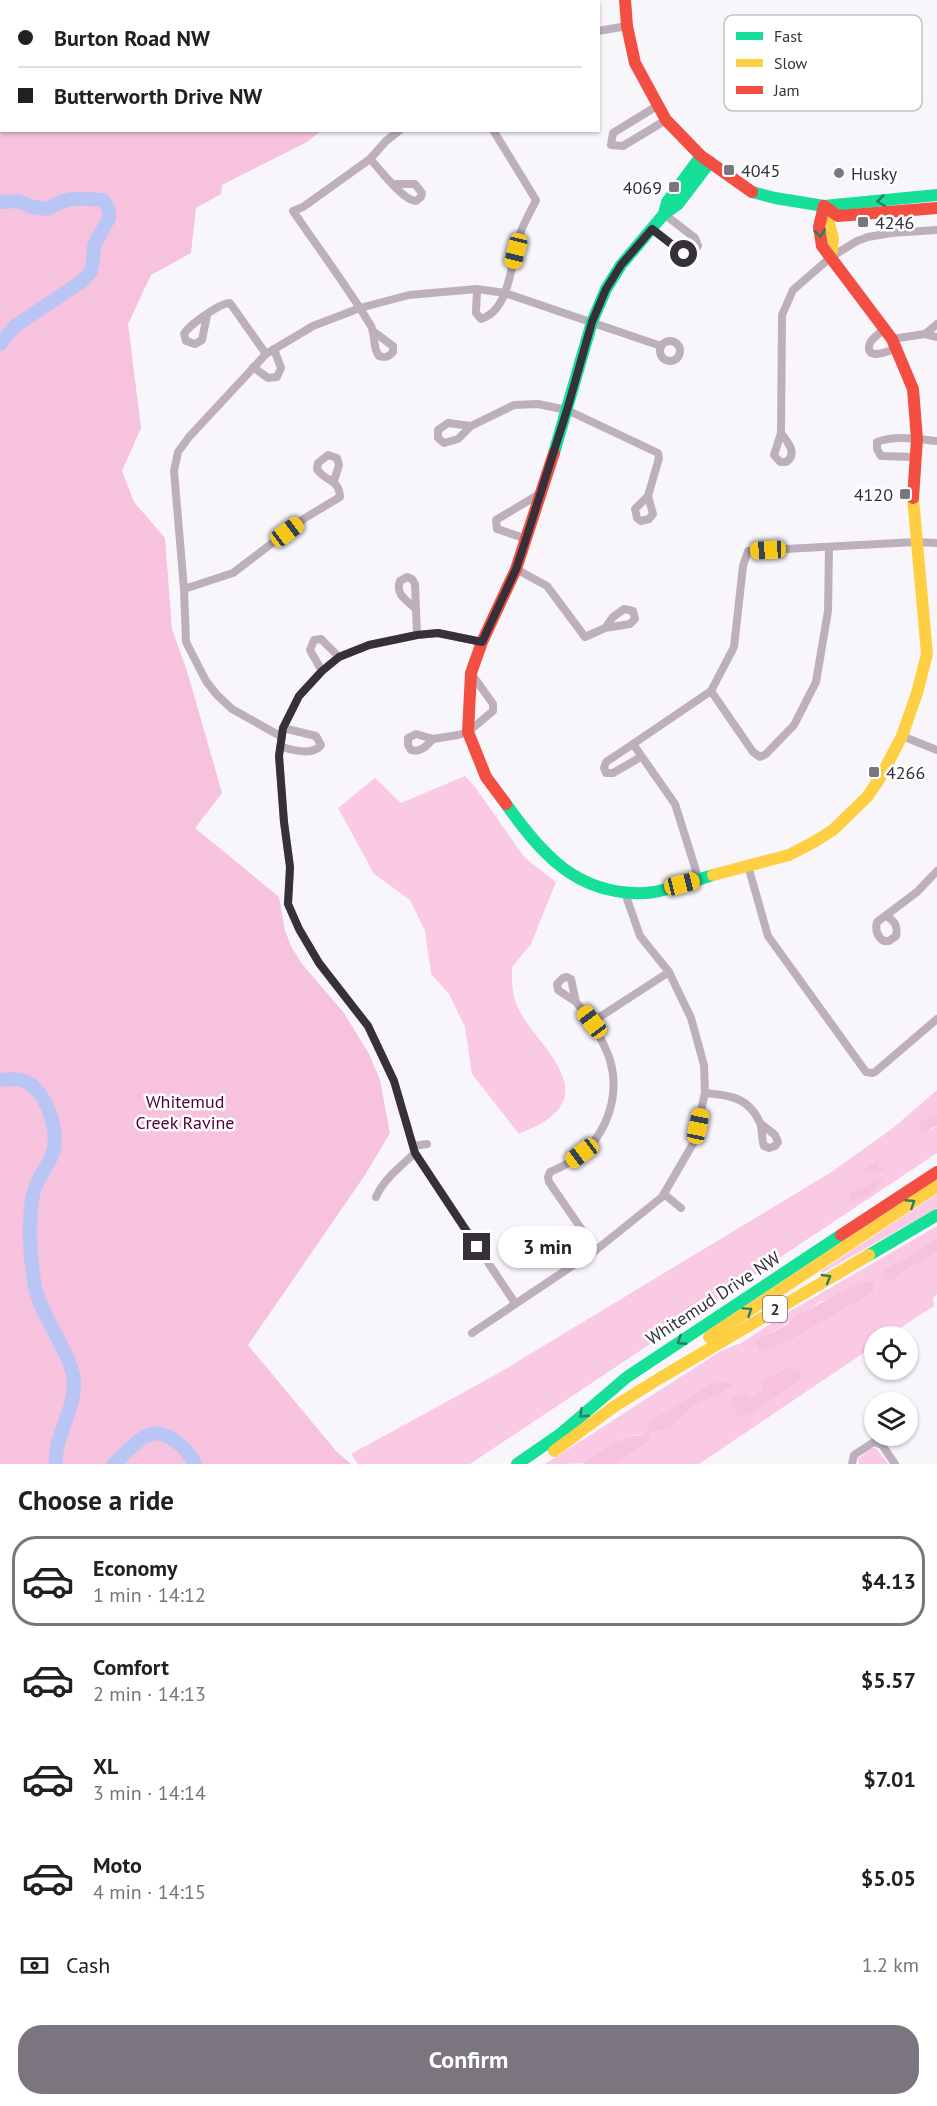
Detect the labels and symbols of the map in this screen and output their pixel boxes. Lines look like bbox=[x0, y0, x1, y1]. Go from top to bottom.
legend bbox=[724, 15, 922, 111]
text: Fast bbox=[774, 26, 803, 46]
text: Slow bbox=[774, 53, 808, 73]
text: Jam bbox=[773, 80, 800, 100]
place label: 4045 bbox=[741, 159, 780, 182]
place label: Husky bbox=[851, 162, 898, 185]
marker: 4045 bbox=[722, 163, 736, 177]
marker: Husky bbox=[832, 166, 846, 180]
place label: 4069 bbox=[623, 176, 662, 199]
marker: 4069 bbox=[667, 180, 681, 194]
one-way arrow bbox=[876, 194, 885, 207]
place label: 4246 bbox=[875, 211, 914, 234]
marker: 4246 bbox=[856, 215, 870, 229]
one-way arrow bbox=[813, 228, 825, 238]
car bbox=[503, 231, 529, 271]
route start bbox=[670, 240, 697, 267]
place label: 4120 bbox=[854, 483, 893, 506]
marker: 4120 bbox=[898, 487, 912, 501]
car bbox=[267, 514, 307, 550]
car bbox=[750, 540, 786, 560]
place label: 4266 bbox=[886, 761, 925, 784]
marker: 4266 bbox=[867, 765, 881, 779]
car bbox=[662, 871, 702, 897]
car bbox=[574, 1002, 610, 1042]
park label: Whitemud Creek Ravine bbox=[135, 1090, 235, 1134]
car bbox=[685, 1107, 711, 1145]
car bbox=[562, 1135, 602, 1171]
one-way arrow bbox=[904, 1199, 915, 1210]
callout: 3 min bbox=[498, 1226, 597, 1268]
route end bbox=[463, 1233, 490, 1260]
street label: Whitemud Drive NW bbox=[641, 1246, 785, 1350]
one-way arrow bbox=[821, 1274, 831, 1285]
road number: 2 bbox=[763, 1296, 787, 1322]
one-way arrow bbox=[741, 1307, 752, 1318]
one-way arrow bbox=[677, 1334, 688, 1345]
one-way arrow bbox=[579, 1407, 590, 1418]

